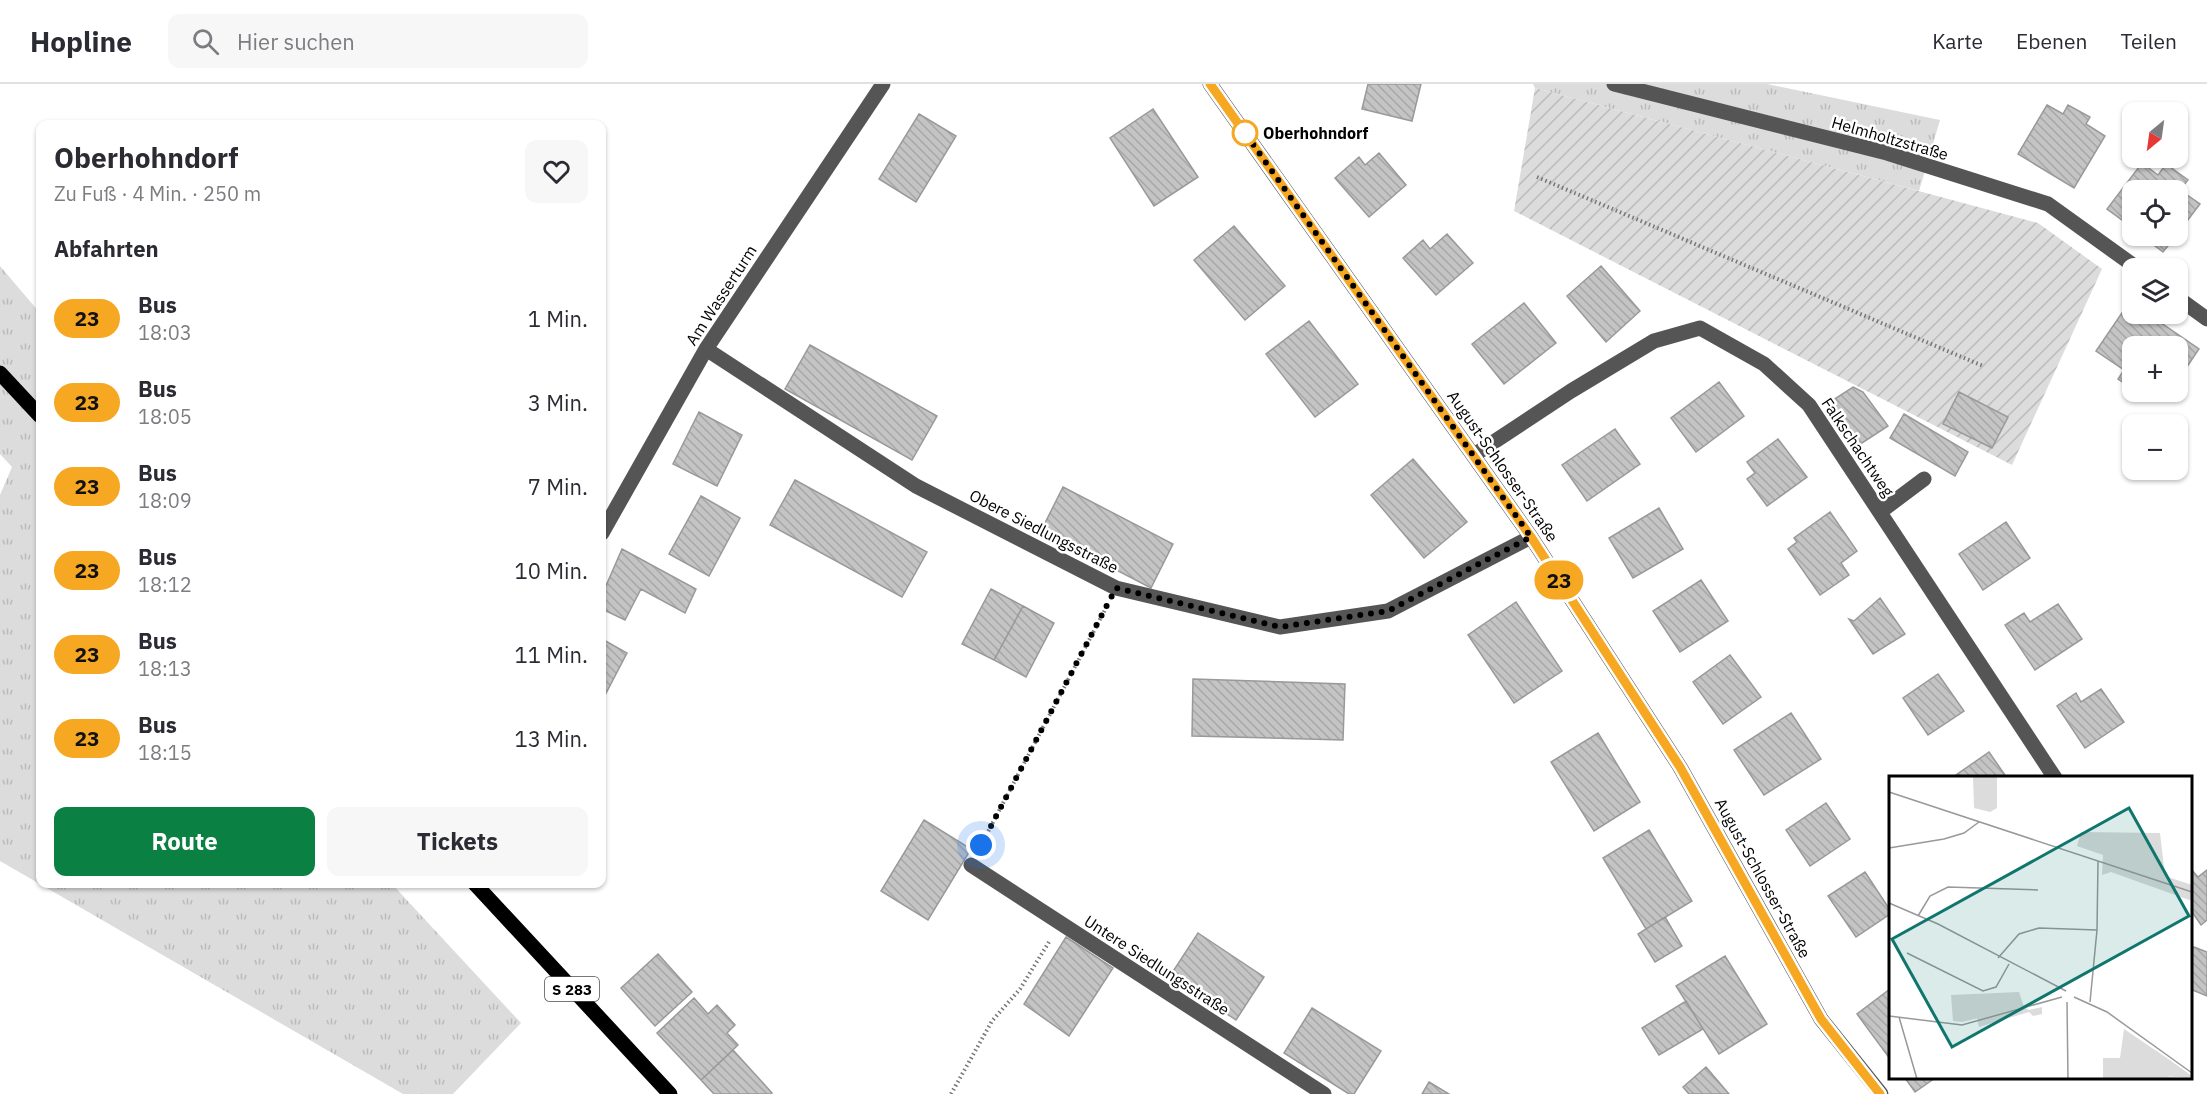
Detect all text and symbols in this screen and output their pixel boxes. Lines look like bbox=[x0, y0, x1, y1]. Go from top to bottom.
search box bbox=[168, 14, 588, 68]
text: Hopline bbox=[30, 23, 132, 60]
icon: search bbox=[189, 25, 222, 58]
text: Hier suchen bbox=[237, 27, 355, 56]
text: Karte bbox=[1932, 27, 1983, 55]
text: Ebenen bbox=[2016, 27, 2087, 55]
text: Teilen bbox=[2120, 27, 2177, 55]
north arrow bbox=[2122, 102, 2188, 168]
map controls bbox=[2122, 102, 2188, 480]
street label: Helmholtzstraße bbox=[1829, 112, 1951, 164]
marker: Oberhohndorf bbox=[1232, 120, 1258, 146]
place label: Oberhohndorf bbox=[1263, 123, 1369, 143]
text: Oberhohndorf bbox=[54, 139, 238, 176]
button: heart bbox=[525, 140, 588, 203]
text: Zu Fuß · 4 Min. · 250 m bbox=[54, 180, 261, 207]
button: locate bbox=[2122, 180, 2188, 246]
text: Abfahrten bbox=[54, 234, 159, 263]
street label: Am Wasserturm bbox=[681, 241, 761, 349]
button: layers bbox=[2122, 258, 2188, 324]
text: Bus bbox=[138, 290, 177, 319]
text: 23 bbox=[74, 304, 100, 332]
text: 1 Min. bbox=[528, 304, 588, 333]
text: 18:03 bbox=[138, 319, 192, 346]
button: + bbox=[2122, 336, 2188, 402]
text: Bus bbox=[138, 374, 177, 403]
street label: August-Schlosser-Straße bbox=[1443, 387, 1563, 546]
text: 23 bbox=[74, 388, 100, 416]
text: 3 Min. bbox=[528, 388, 588, 417]
street label: Falkschachtweg bbox=[1818, 394, 1899, 501]
text: 18:05 bbox=[138, 403, 192, 430]
button: − bbox=[2122, 414, 2188, 480]
text: Bus bbox=[138, 458, 177, 487]
text: 23 bbox=[74, 472, 100, 500]
text: 7 Min. bbox=[528, 472, 588, 501]
street label: Obere Siedlungsstraße bbox=[966, 485, 1122, 577]
text: 18:09 bbox=[138, 487, 192, 514]
text: Bus bbox=[138, 542, 177, 571]
text: 23 bbox=[74, 556, 100, 584]
text: 10 Min. bbox=[515, 556, 588, 585]
line badge: 23 bbox=[1532, 560, 1586, 600]
text: 23 bbox=[1546, 566, 1572, 594]
text: 18:12 bbox=[138, 571, 192, 598]
text: Bus bbox=[138, 626, 177, 655]
text: 23 bbox=[74, 640, 100, 668]
text: 11 Min. bbox=[515, 640, 588, 669]
text: 18:13 bbox=[138, 655, 192, 682]
text: Bus bbox=[138, 710, 177, 739]
text: 23 bbox=[74, 724, 100, 752]
text: 13 Min. bbox=[515, 724, 588, 753]
text: 18:15 bbox=[138, 739, 192, 766]
inset map bbox=[1889, 776, 2192, 1079]
street label: August-Schlosser-Straße bbox=[1711, 795, 1815, 962]
button: Route bbox=[54, 807, 315, 876]
button: Tickets bbox=[327, 807, 588, 876]
your location bbox=[966, 830, 996, 860]
street label: Untere Siedlungsstraße bbox=[1081, 910, 1234, 1020]
road number: S 283 bbox=[545, 977, 599, 1001]

